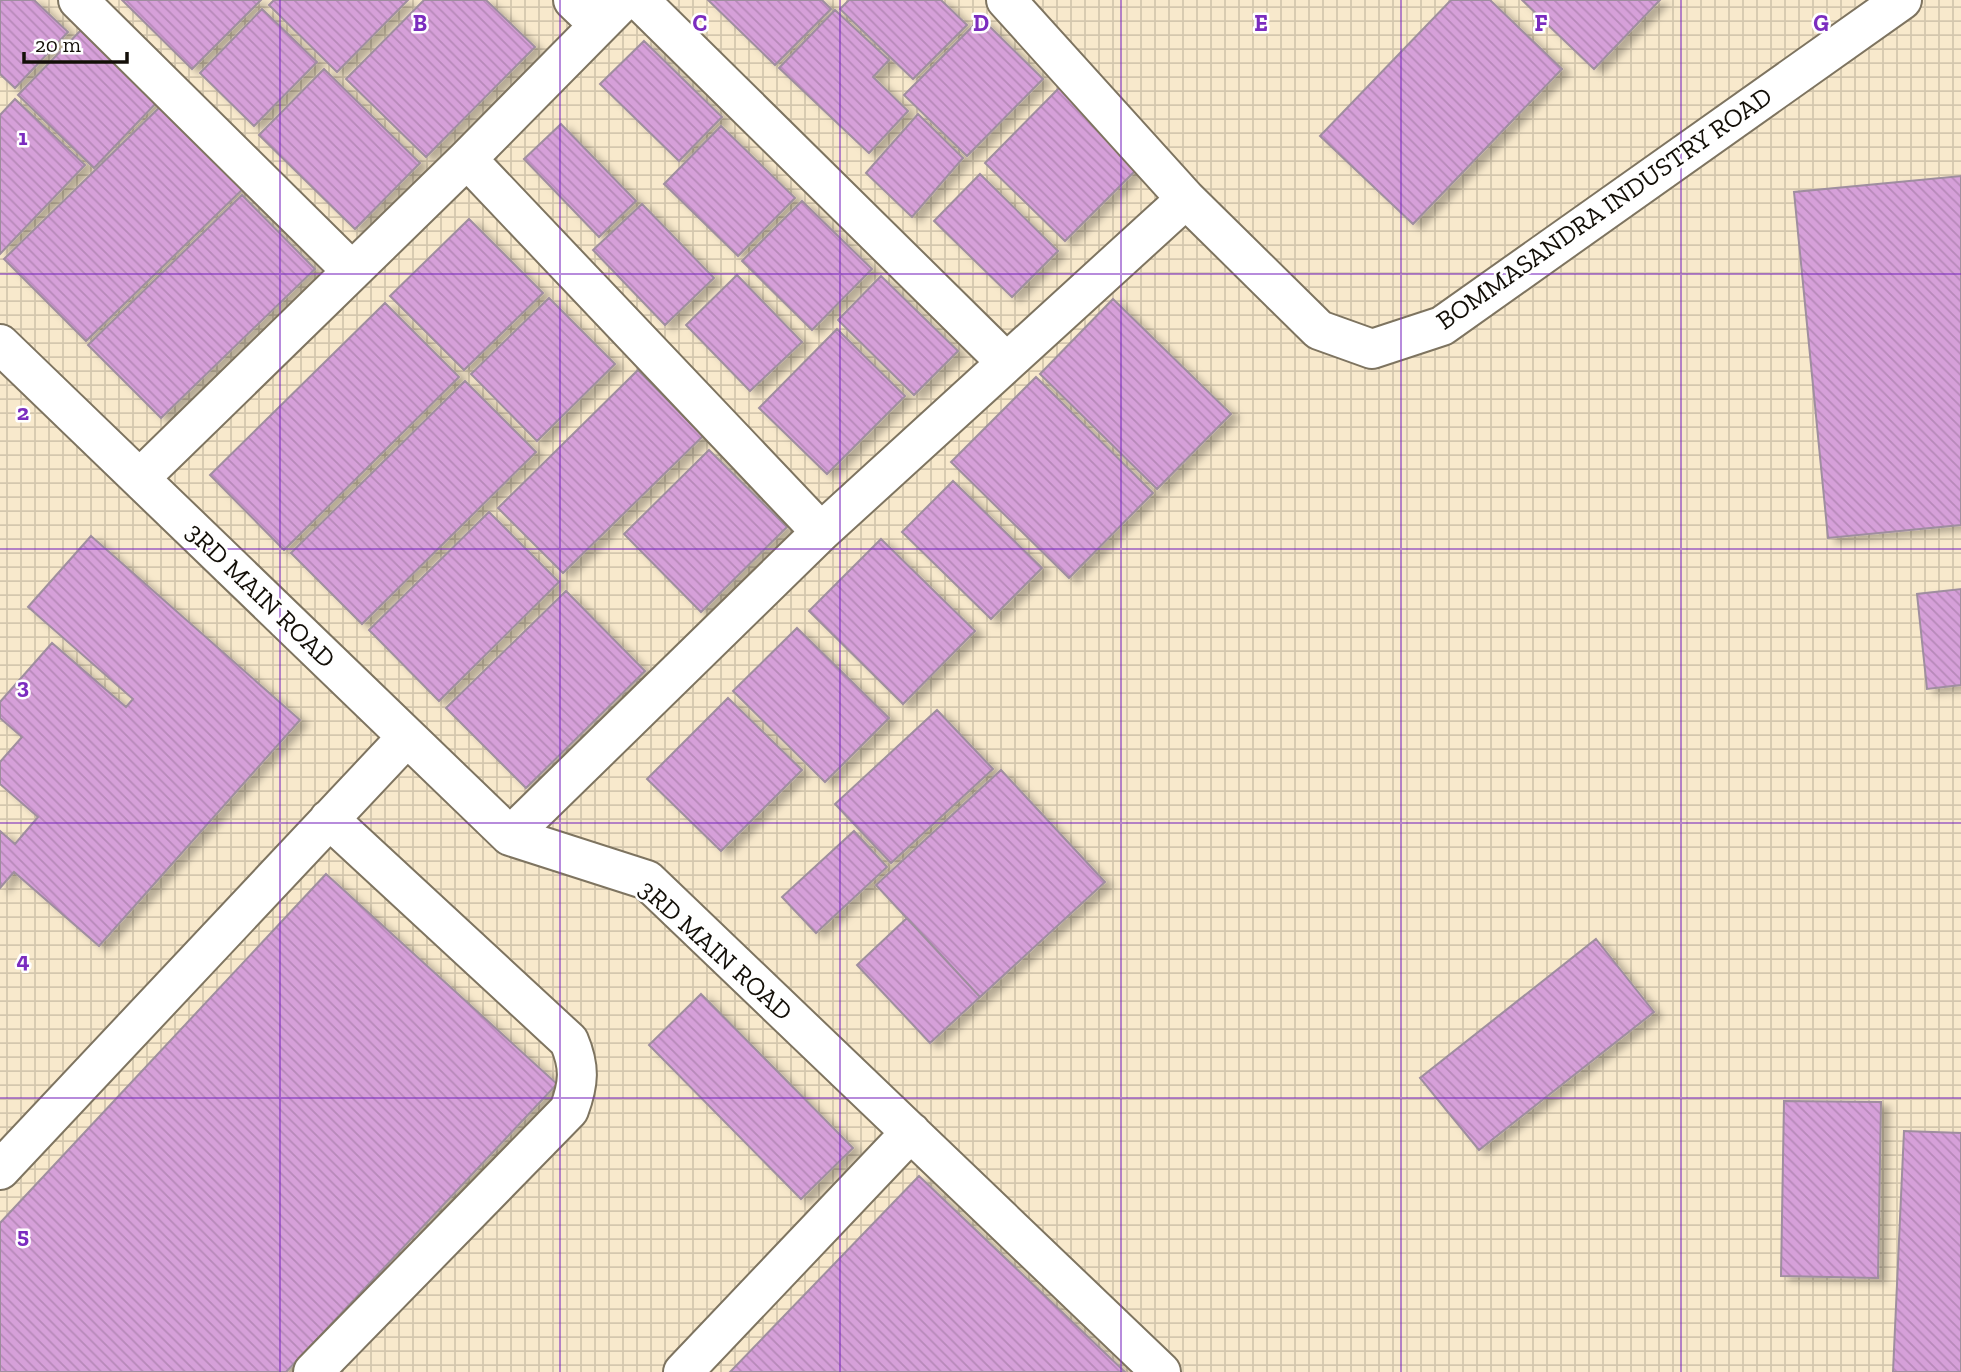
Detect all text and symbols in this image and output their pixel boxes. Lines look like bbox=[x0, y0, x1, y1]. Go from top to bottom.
text: B bbox=[413, 9, 427, 37]
text: C bbox=[693, 9, 707, 37]
text: D bbox=[973, 9, 989, 37]
text: E bbox=[1254, 9, 1268, 37]
text: F bbox=[1534, 9, 1548, 37]
text: G bbox=[1813, 9, 1829, 37]
scale bar bbox=[24, 21, 128, 65]
text: 20 m bbox=[35, 32, 81, 57]
street label: BOMMASANDRA INDUSTRY ROAD bbox=[1430, 80, 1778, 336]
text: 1 bbox=[18, 123, 28, 151]
text: 2 bbox=[17, 398, 29, 426]
street label: 3RD MAIN ROAD bbox=[180, 516, 342, 674]
text: 3 bbox=[17, 672, 29, 700]
street label: 3RD MAIN ROAD bbox=[633, 873, 799, 1027]
text: 4 bbox=[16, 946, 30, 974]
text: 5 bbox=[17, 1221, 29, 1249]

